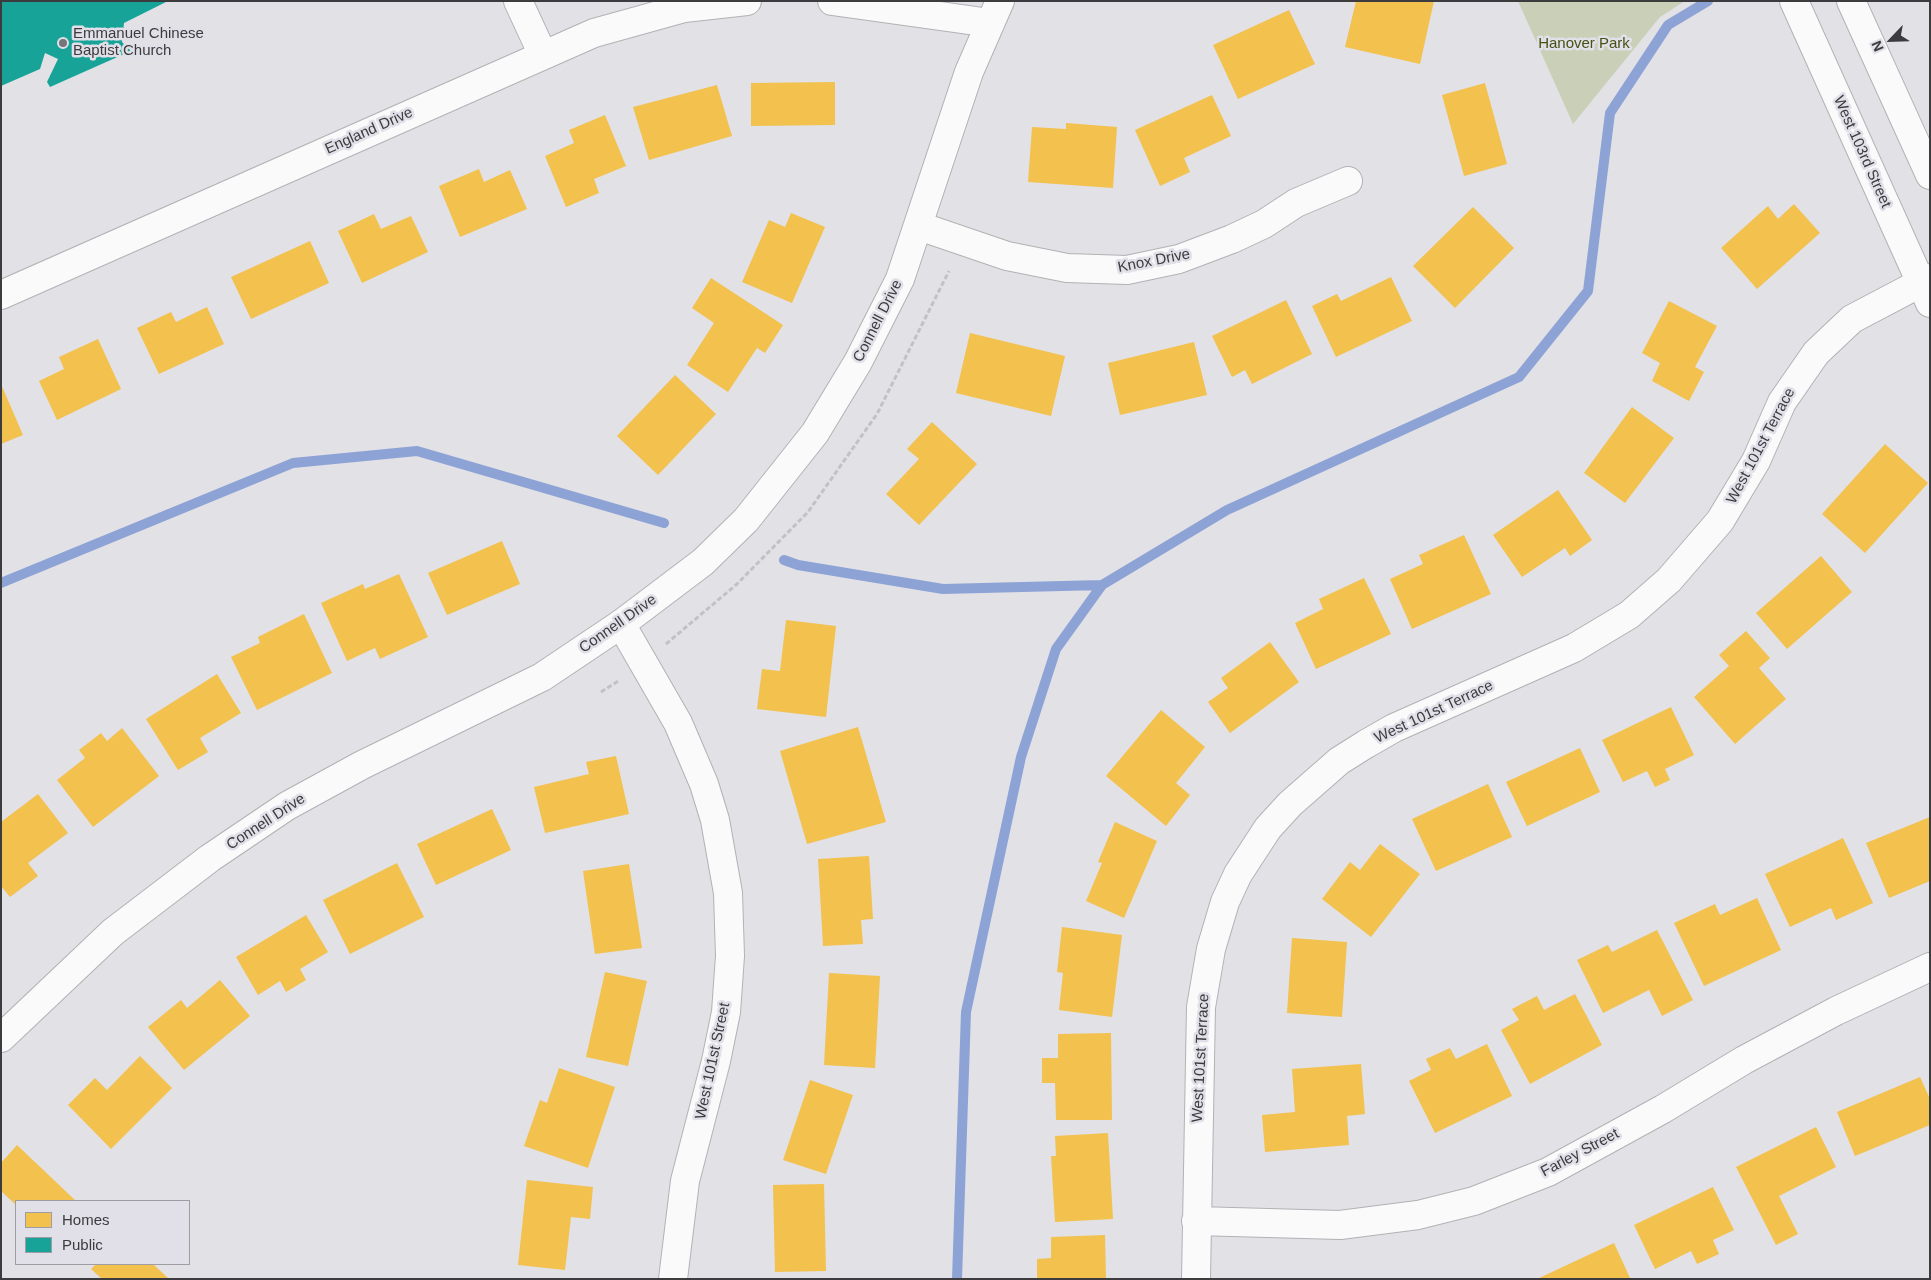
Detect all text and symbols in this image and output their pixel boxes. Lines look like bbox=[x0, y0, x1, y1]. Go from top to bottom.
north arrow bbox=[1866, 15, 1916, 65]
place label: Emmanuel Chinese Baptist Church bbox=[73, 25, 204, 60]
park label: Hanover Park bbox=[1538, 35, 1630, 53]
marker: Emmanuel Chinese Baptist Church bbox=[57, 37, 69, 49]
text: N bbox=[1868, 38, 1887, 54]
street label: West 103rd Street bbox=[1829, 93, 1895, 211]
street label: England Drive bbox=[322, 104, 416, 158]
street label: Knox Drive bbox=[1116, 245, 1192, 277]
street label: Connell Drive bbox=[850, 277, 906, 365]
street label: West 101st Terrace bbox=[1723, 385, 1799, 507]
street label: Connell Drive bbox=[576, 591, 660, 657]
street label: West 101st Terrace bbox=[1372, 677, 1496, 747]
street label: Connell Drive bbox=[223, 790, 309, 854]
street label: West 101st Terrace bbox=[1189, 993, 1213, 1123]
street label: West 101st Street bbox=[692, 1001, 734, 1121]
street label: Farley Street bbox=[1538, 1125, 1622, 1181]
legend bbox=[15, 1200, 190, 1265]
text: Homes bbox=[62, 1211, 110, 1228]
text: Public bbox=[62, 1236, 103, 1253]

